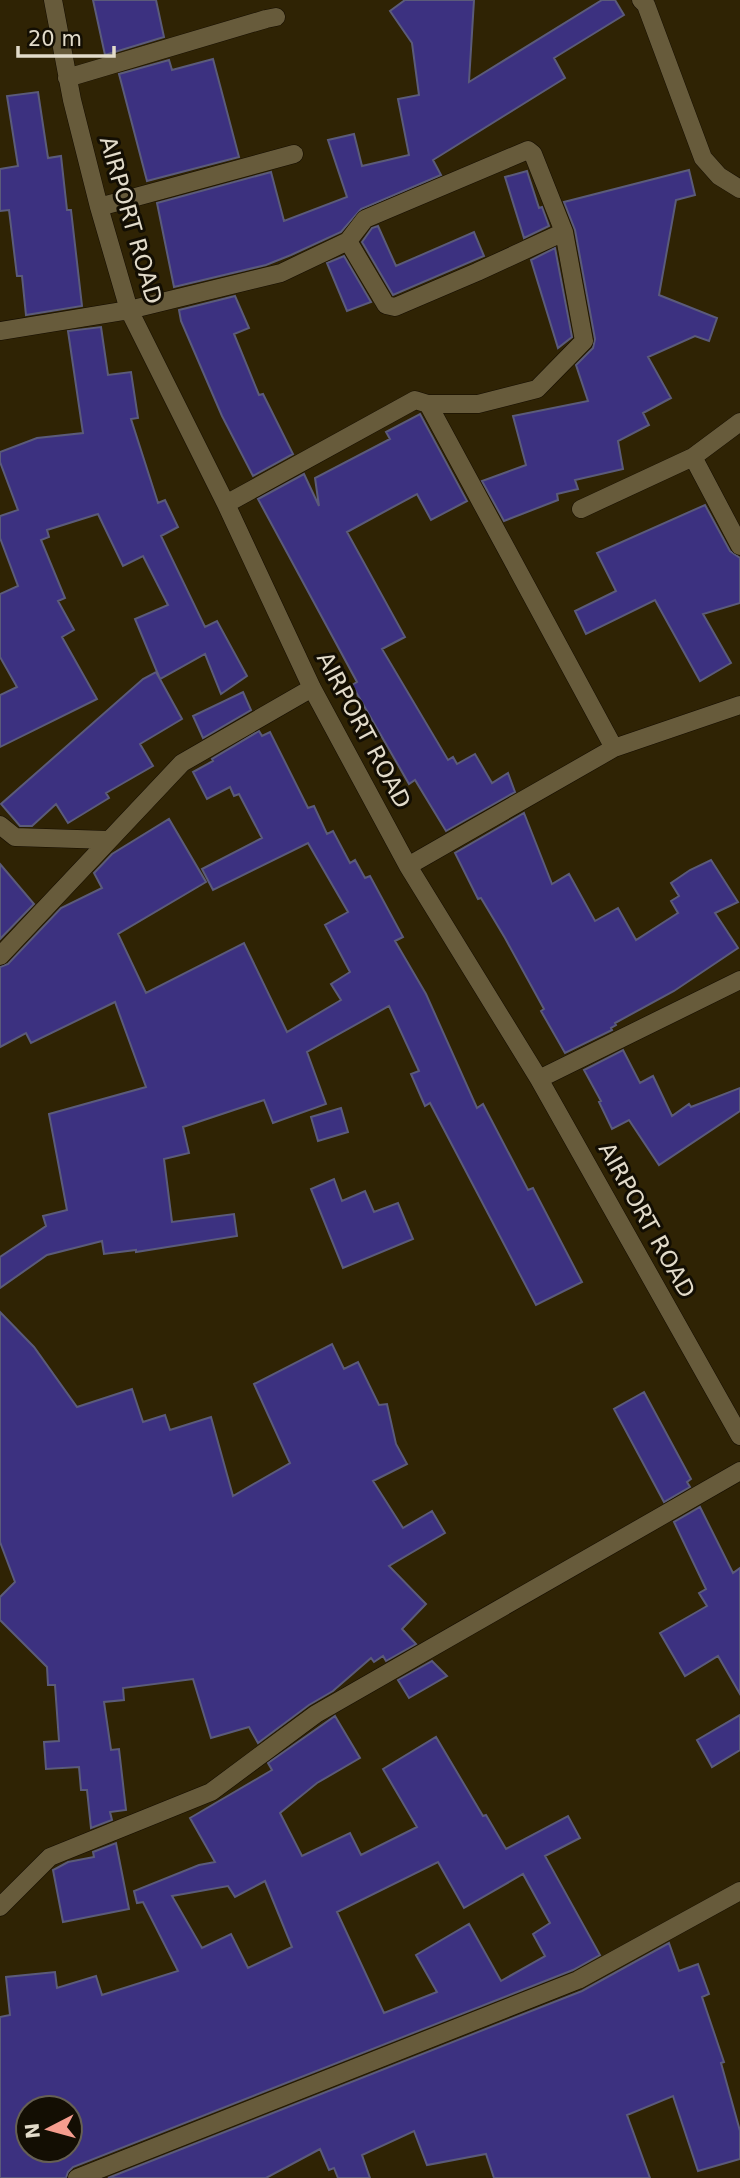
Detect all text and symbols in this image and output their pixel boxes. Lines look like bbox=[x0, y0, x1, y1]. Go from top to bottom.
scale bar bbox=[18, 14, 114, 58]
text: 20 m bbox=[28, 27, 82, 51]
street label: AIRPORT ROAD bbox=[95, 133, 167, 307]
street label: AIRPORT ROAD bbox=[312, 647, 416, 813]
street label: AIRPORT ROAD bbox=[594, 1138, 700, 1302]
north arrow bbox=[14, 2094, 84, 2164]
text: N bbox=[20, 2122, 44, 2140]

